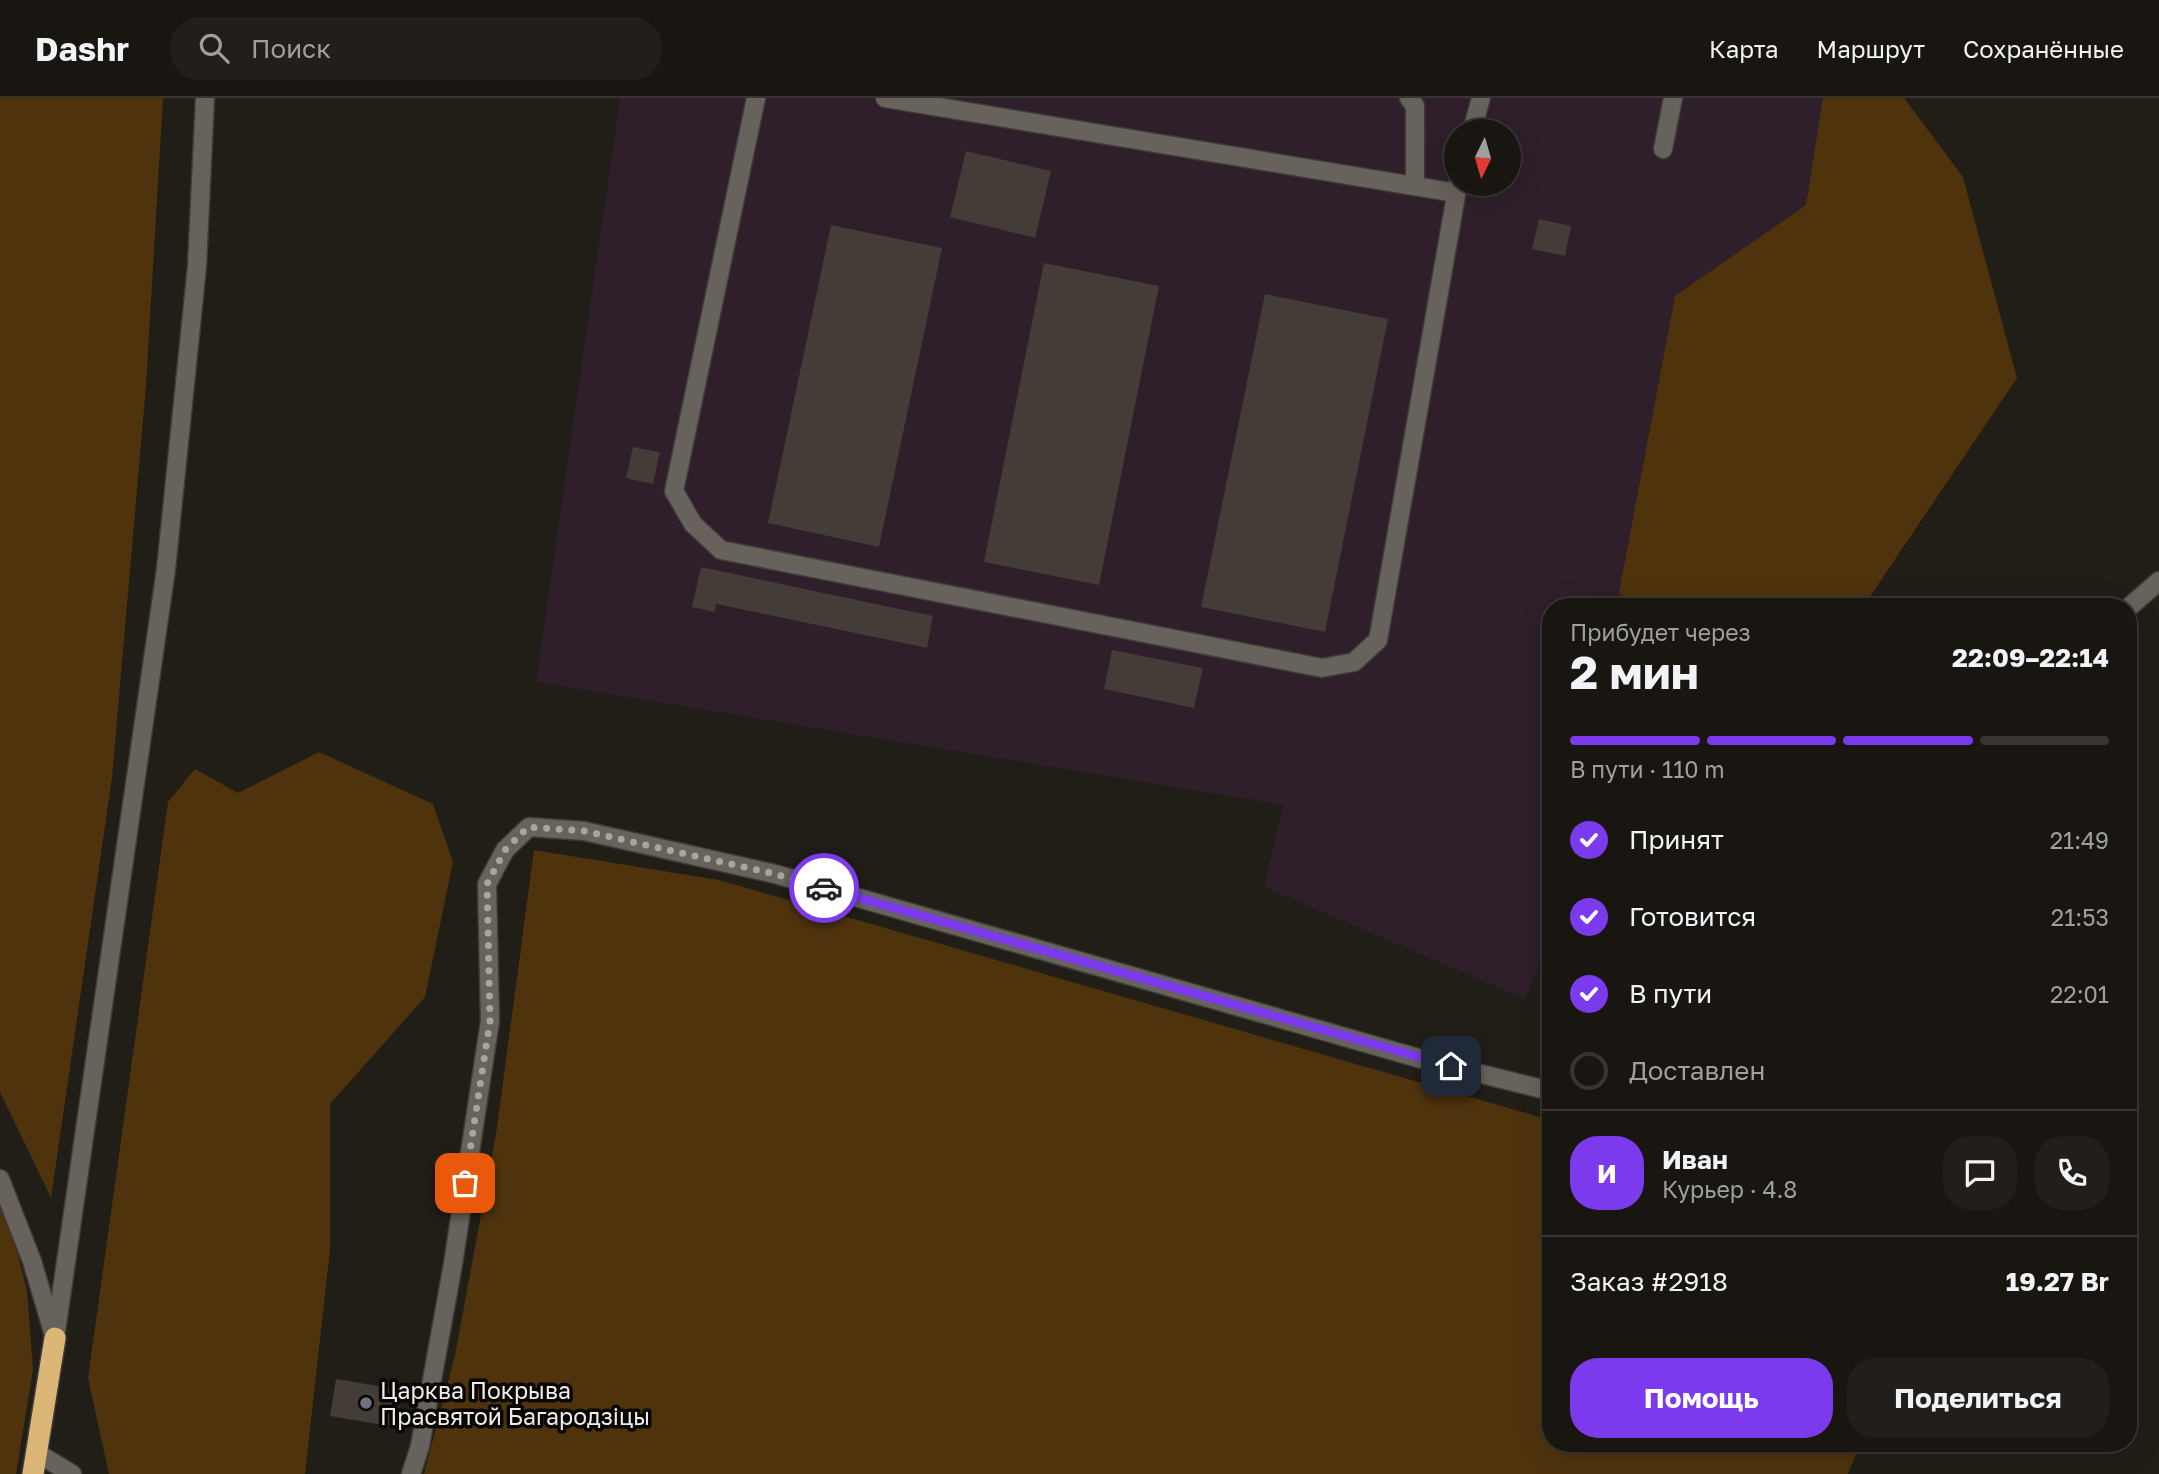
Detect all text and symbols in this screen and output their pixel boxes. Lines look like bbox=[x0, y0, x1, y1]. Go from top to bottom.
search box bbox=[171, 17, 661, 80]
text: Dashr bbox=[35, 29, 129, 68]
icon: search bbox=[195, 29, 233, 67]
text: Поиск bbox=[251, 33, 331, 64]
text: Карта bbox=[1709, 34, 1779, 63]
text: Маршрут bbox=[1817, 34, 1925, 63]
text: Сохранённые bbox=[1963, 34, 2124, 63]
north arrow bbox=[1444, 119, 1521, 196]
map controls bbox=[1444, 119, 1521, 196]
text: Прибудет через bbox=[1570, 618, 1751, 646]
text: 22:09–22:14 bbox=[1952, 642, 2109, 673]
text: 2 мин bbox=[1570, 644, 1699, 699]
text: В пути · 110 m bbox=[1570, 755, 1725, 783]
icon: check bbox=[1570, 821, 1608, 859]
text: Принят bbox=[1629, 824, 1724, 855]
text: 21:49 bbox=[2050, 826, 2109, 854]
courier bbox=[789, 853, 859, 923]
icon: car bbox=[805, 869, 843, 907]
icon: check bbox=[1570, 898, 1608, 936]
text: Готовится bbox=[1629, 901, 1756, 932]
text: 21:53 bbox=[2051, 903, 2109, 931]
icon: check bbox=[1570, 975, 1608, 1013]
text: В пути bbox=[1629, 978, 1712, 1009]
text: 22:01 bbox=[2050, 980, 2109, 1008]
pin bbox=[1421, 1036, 1481, 1096]
icon: home bbox=[1432, 1047, 1470, 1085]
text: Доставлен bbox=[1629, 1055, 1765, 1086]
button: chat bbox=[1943, 1136, 2017, 1210]
button: phone bbox=[2035, 1136, 2109, 1210]
text: Иван bbox=[1662, 1144, 1728, 1175]
pin bbox=[435, 1153, 495, 1213]
text: И bbox=[1597, 1158, 1617, 1189]
icon: bag bbox=[446, 1164, 484, 1202]
text: Курьер · 4.8 bbox=[1662, 1175, 1797, 1203]
text: Заказ #2918 bbox=[1570, 1266, 1728, 1297]
text: 19.27 Br bbox=[2006, 1266, 2109, 1297]
button: Помощь bbox=[1570, 1358, 1833, 1438]
button: Поделиться bbox=[1847, 1358, 2109, 1438]
place label: Царква Покрыва Прасвятой Багародзіцы bbox=[380, 1376, 650, 1430]
marker: Царква Покрыва Прасвятой Багародзіцы bbox=[358, 1395, 374, 1411]

